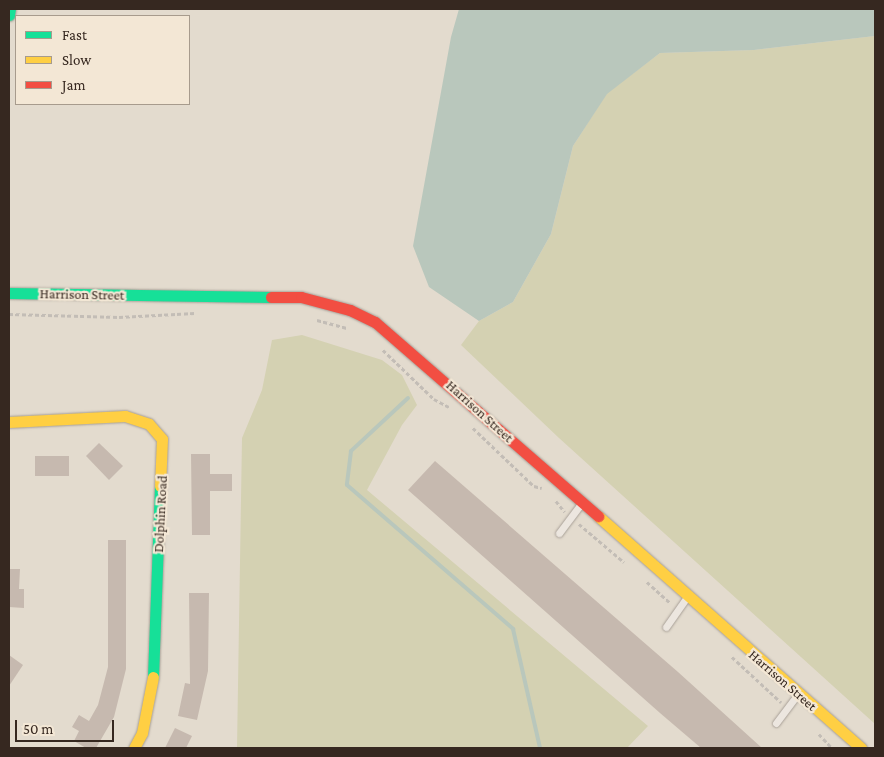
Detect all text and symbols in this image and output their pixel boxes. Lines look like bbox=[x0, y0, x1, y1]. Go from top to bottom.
legend bbox=[15, 15, 190, 105]
text: Fast bbox=[62, 27, 87, 43]
text: Slow bbox=[62, 52, 91, 68]
text: Jam bbox=[62, 77, 85, 93]
street label: Harrison Street bbox=[40, 285, 124, 303]
street label: Harrison Street bbox=[443, 376, 517, 446]
street label: Dolphin Road bbox=[150, 475, 170, 553]
street label: Harrison Street bbox=[746, 646, 820, 714]
scale bar bbox=[18, 710, 116, 742]
text: 50 m bbox=[23, 721, 53, 737]

